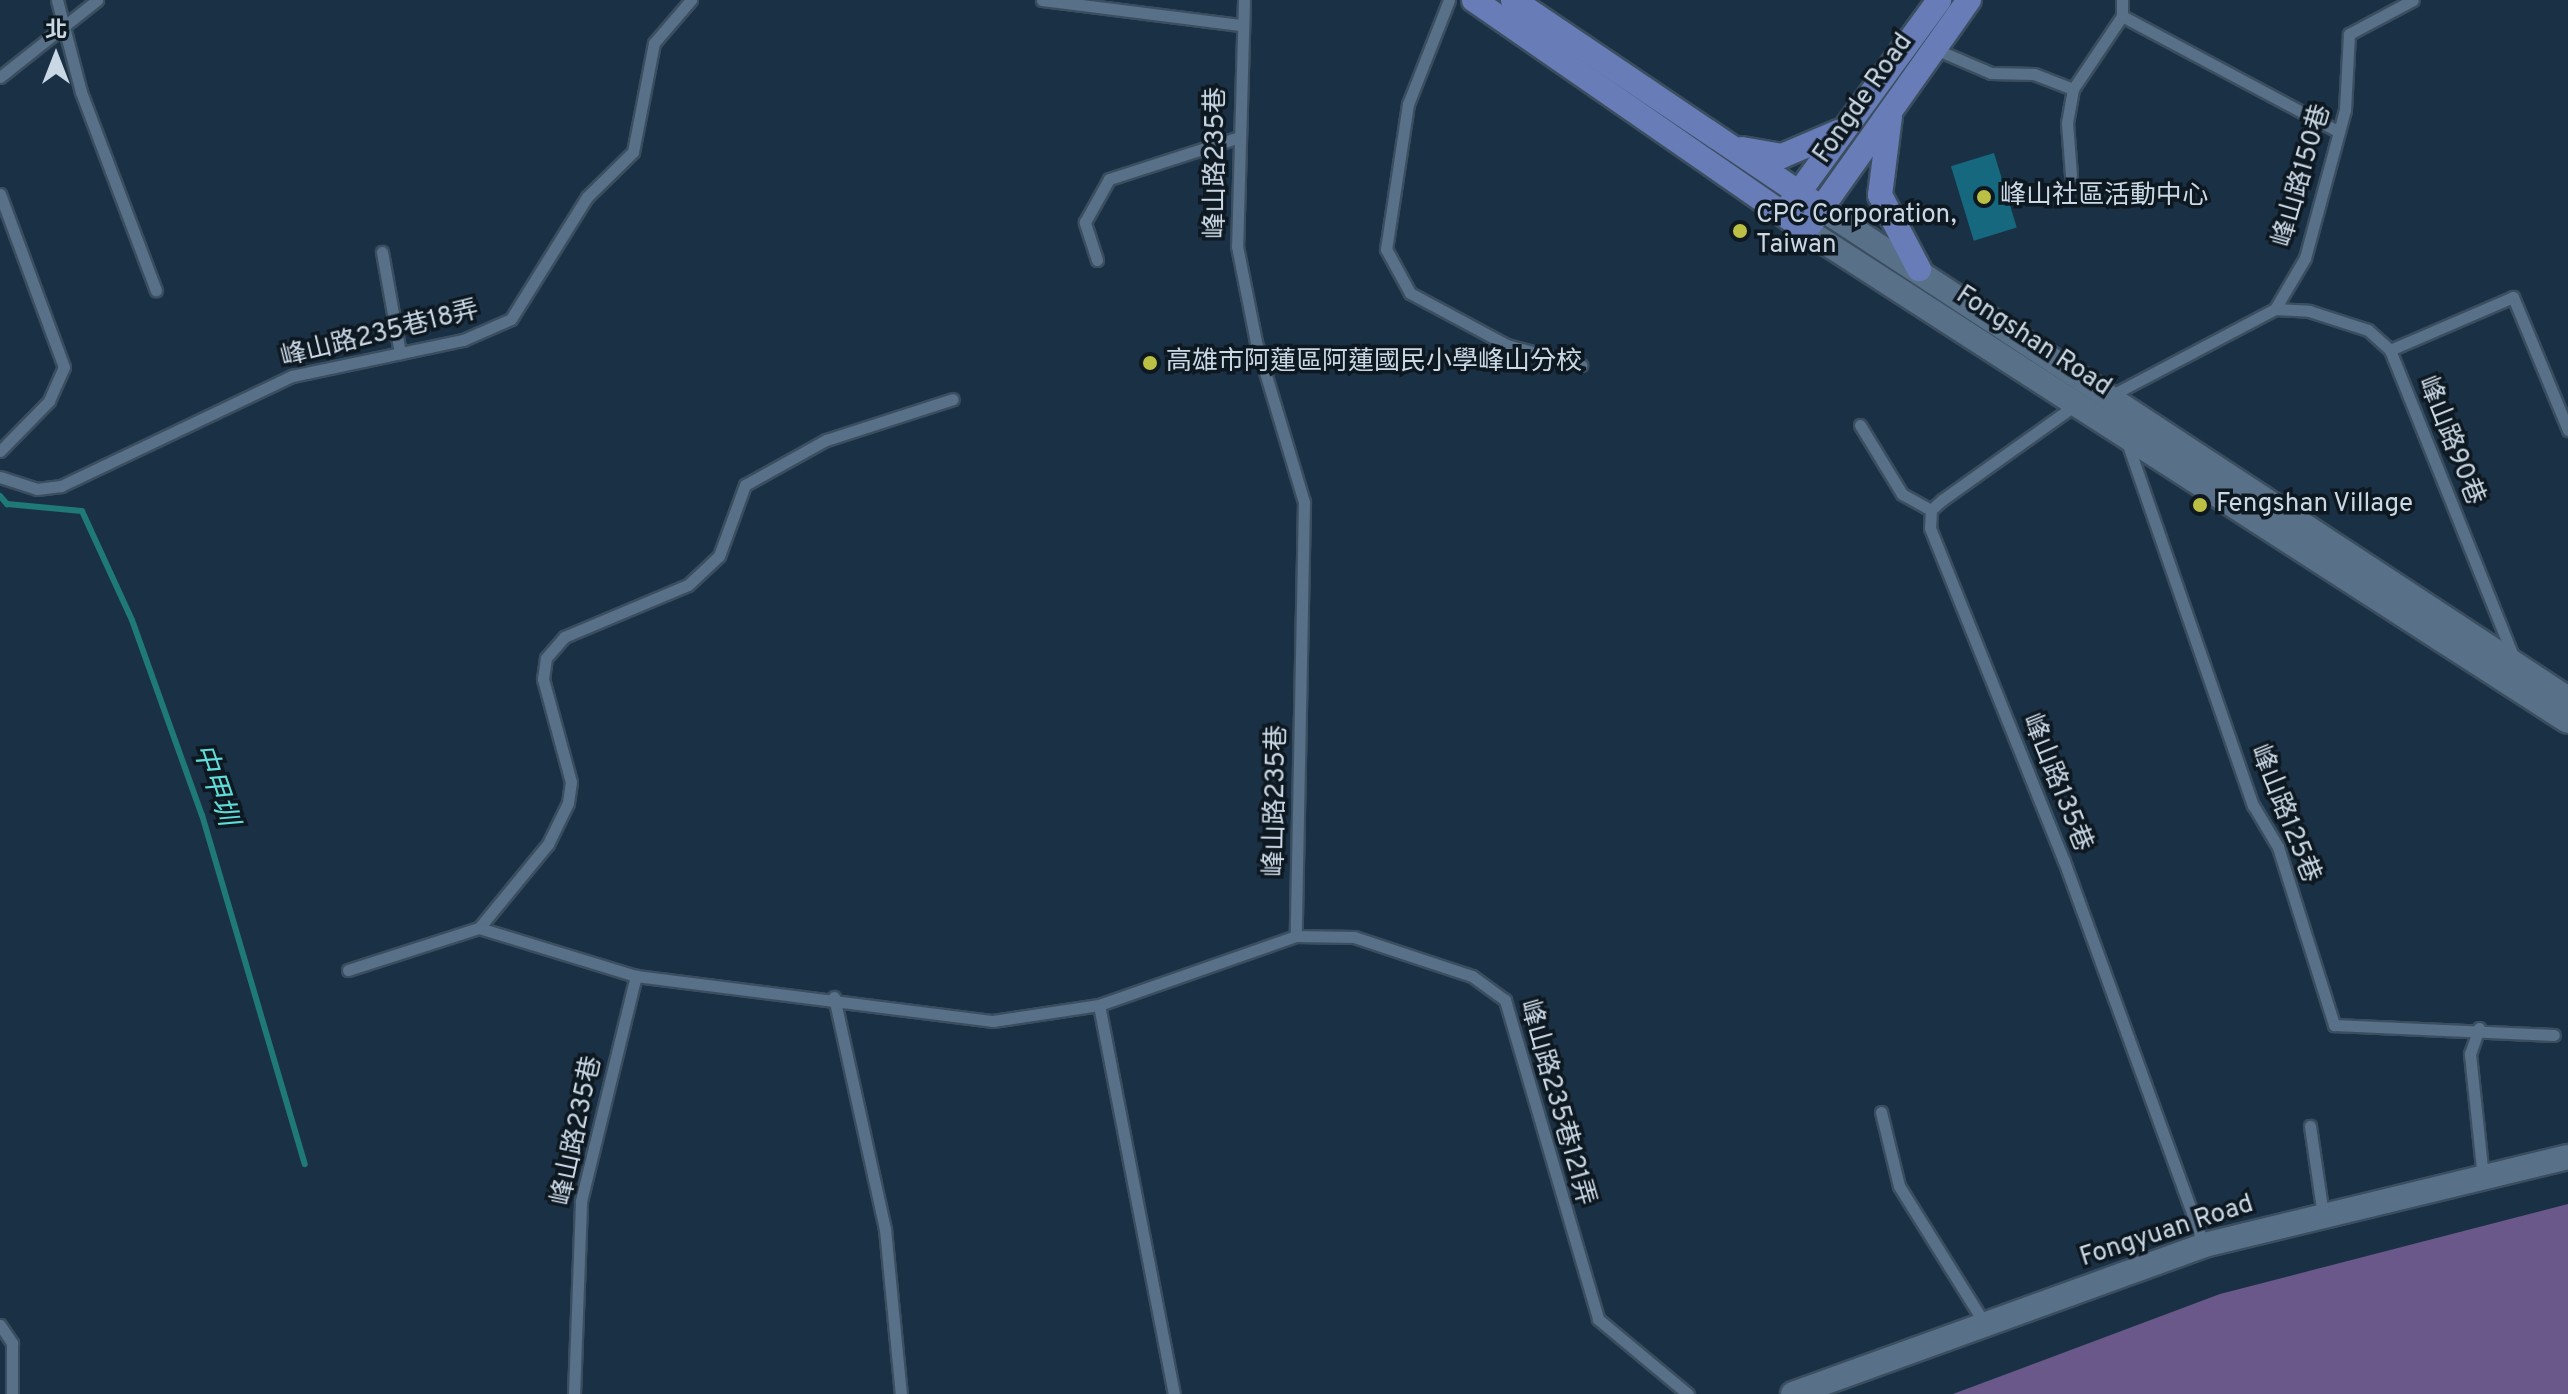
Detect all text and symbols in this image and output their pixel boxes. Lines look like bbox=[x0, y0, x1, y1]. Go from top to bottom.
north arrow bbox=[16, 16, 96, 96]
text: 北 bbox=[45, 18, 67, 45]
street label: Fongde Road bbox=[1808, 28, 1920, 170]
street label: 峰山路235巷 bbox=[1201, 87, 1233, 239]
street label: 峰山路150巷 bbox=[2268, 101, 2338, 251]
place label: 峰山社區活動中心 bbox=[2000, 181, 2208, 213]
marker: 峰山社區活動中心 bbox=[1975, 188, 1993, 206]
place label: CPC Corporation, Taiwan bbox=[1756, 200, 1957, 262]
marker: CPC Corporation, Taiwan bbox=[1731, 222, 1749, 240]
street label: Fongshan Road bbox=[1950, 280, 2116, 404]
street label: 峰山路235巷18弄 bbox=[278, 295, 482, 375]
place label: 高雄市阿蓮區阿蓮國民小學峰山分校 bbox=[1166, 347, 1582, 379]
marker: 高雄市阿蓮區阿蓮國民小學峰山分校 bbox=[1141, 354, 1159, 372]
street label: 峰山路90巷 bbox=[2410, 372, 2490, 510]
place label: Fengshan Village bbox=[2216, 489, 2414, 521]
marker: Fengshan Village bbox=[2191, 496, 2209, 514]
street label: 峰山路135巷 bbox=[2014, 710, 2098, 856]
street label: 峰山路235巷 bbox=[1260, 725, 1294, 877]
water label: 中甲圳 bbox=[184, 740, 244, 830]
street label: 峰山路125巷 bbox=[2242, 741, 2326, 887]
street label: 峰山路235巷121弄 bbox=[1512, 996, 1600, 1210]
street label: 峰山路235巷 bbox=[547, 1054, 609, 1208]
street label: Fongyuan Road bbox=[2076, 1189, 2258, 1275]

